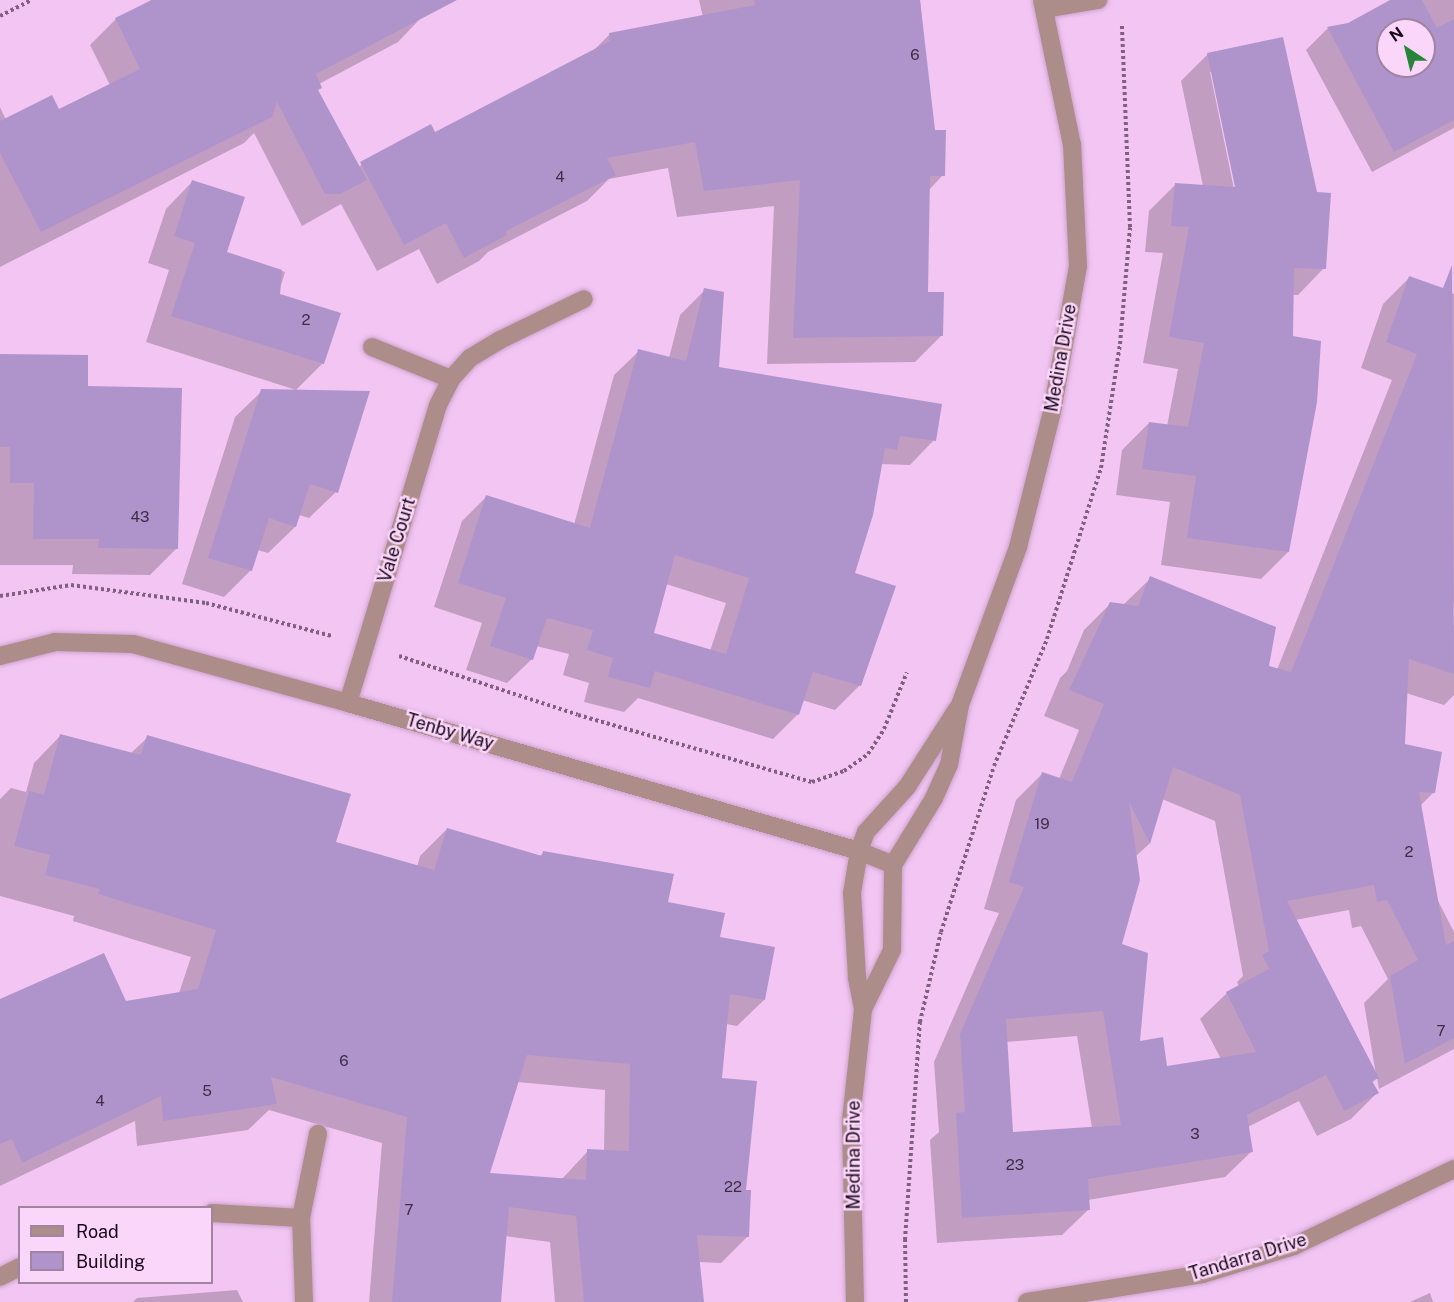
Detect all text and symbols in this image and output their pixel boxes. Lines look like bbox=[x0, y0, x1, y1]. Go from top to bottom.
north arrow bbox=[1376, 18, 1436, 78]
text: N bbox=[1386, 23, 1407, 46]
house number: 6 bbox=[910, 46, 920, 64]
house number: 4 bbox=[555, 168, 565, 186]
street label: Medina Drive bbox=[1041, 302, 1081, 414]
house number: 2 bbox=[302, 311, 310, 329]
street label: Vale Court bbox=[374, 495, 420, 585]
house number: 43 bbox=[131, 508, 149, 526]
street label: Tenby Way bbox=[404, 709, 496, 755]
house number: 19 bbox=[1034, 815, 1050, 833]
house number: 2 bbox=[1405, 843, 1413, 861]
house number: 7 bbox=[1436, 1022, 1446, 1040]
house number: 6 bbox=[339, 1052, 349, 1070]
house number: 5 bbox=[202, 1082, 212, 1100]
house number: 4 bbox=[95, 1092, 105, 1110]
street label: Medina Drive bbox=[843, 1100, 865, 1210]
house number: 3 bbox=[1190, 1125, 1200, 1143]
house number: 23 bbox=[1006, 1156, 1024, 1174]
house number: 22 bbox=[724, 1178, 742, 1196]
house number: 7 bbox=[404, 1201, 414, 1219]
legend bbox=[18, 1206, 213, 1284]
text: Road bbox=[76, 1221, 119, 1242]
street label: Tandarra Drive bbox=[1187, 1229, 1309, 1285]
text: Building bbox=[76, 1251, 145, 1272]

